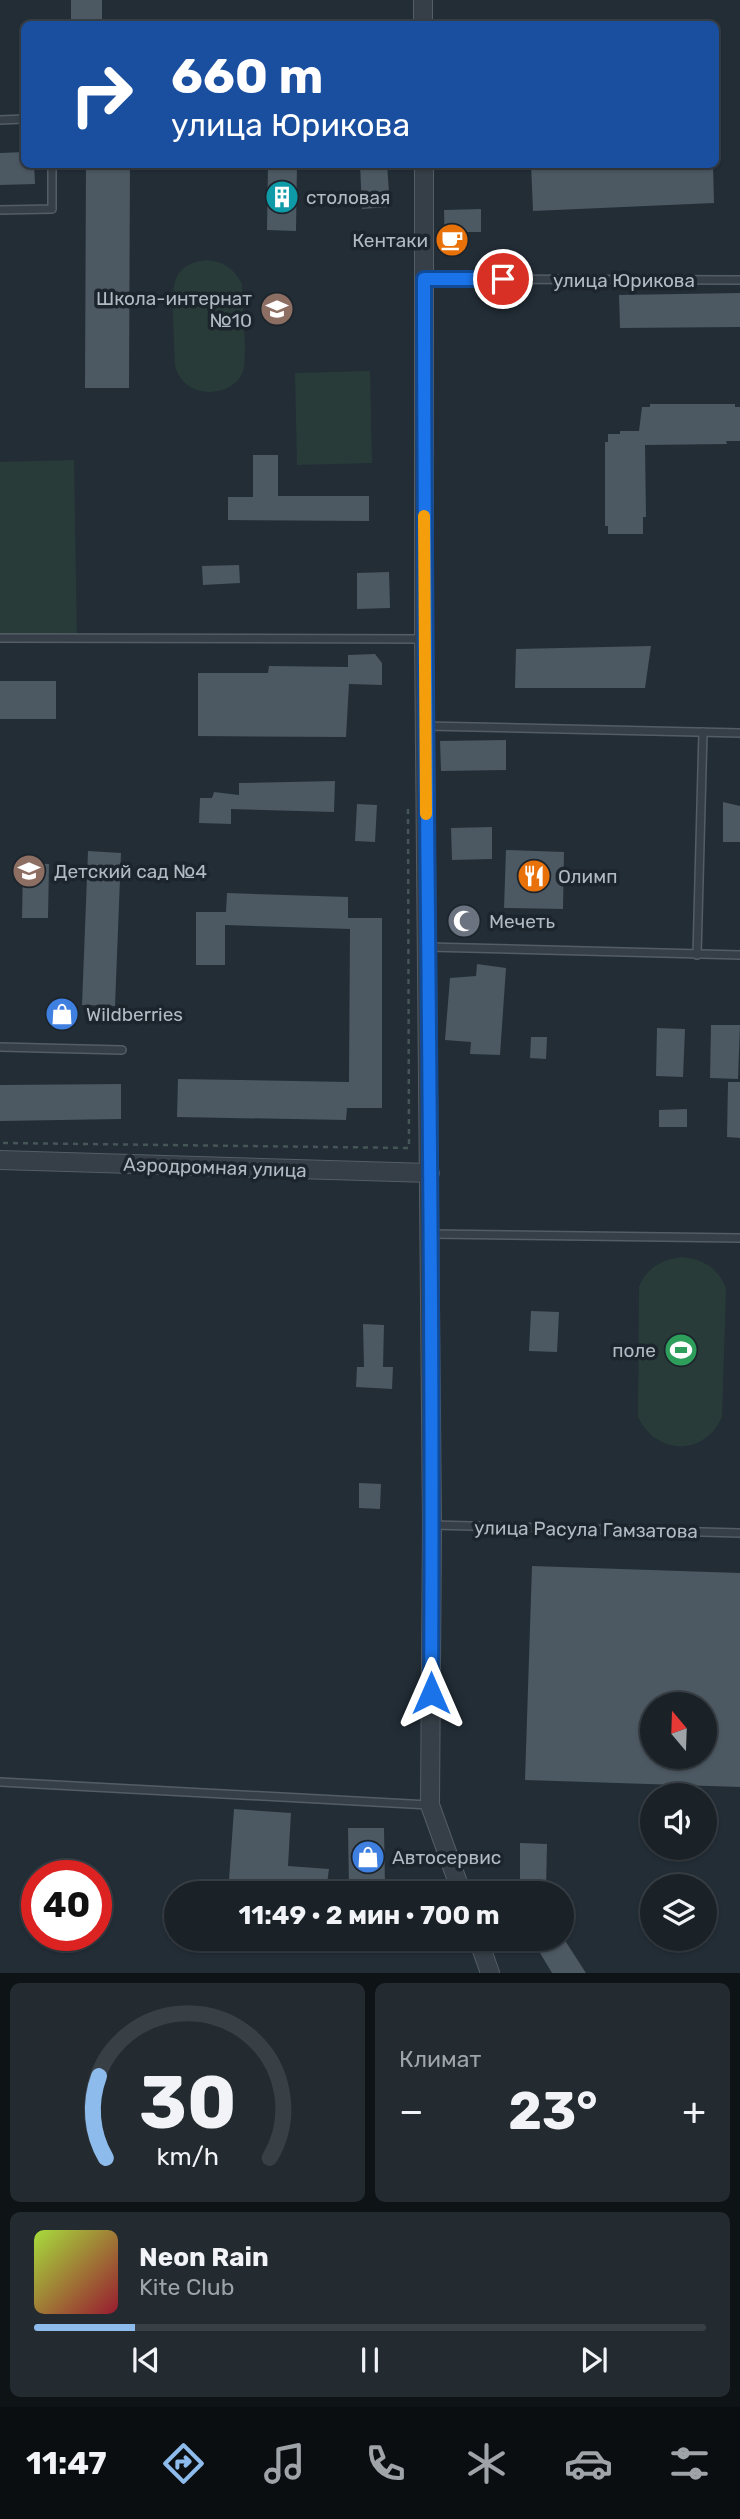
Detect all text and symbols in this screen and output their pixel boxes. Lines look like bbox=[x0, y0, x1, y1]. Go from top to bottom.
text: 660 m bbox=[171, 47, 323, 105]
icon: right bbox=[56, 49, 147, 140]
text: улица Юрикова bbox=[171, 106, 410, 144]
building icon: столовая bbox=[263, 178, 301, 216]
place label: столовая bbox=[306, 186, 390, 209]
cafe icon: Кентаки bbox=[433, 221, 471, 259]
place label: Кентаки bbox=[352, 229, 428, 252]
pin bbox=[473, 249, 533, 309]
icon: arrive bbox=[484, 260, 522, 298]
street label: улица Юрикова bbox=[553, 269, 695, 292]
place label: Школа-интернат №10 bbox=[96, 287, 252, 332]
school or university icon: Школа-интернат №10 bbox=[258, 290, 296, 328]
school or university icon: Детский сад №4 bbox=[10, 852, 48, 890]
restaurant icon: Олимп bbox=[515, 857, 553, 895]
place label: Детский сад №4 bbox=[54, 860, 207, 883]
place label: Олимп bbox=[558, 865, 617, 888]
mosque icon: Мечеть bbox=[445, 902, 483, 940]
place label: Мечеть bbox=[489, 910, 556, 933]
shop icon: Wildberries bbox=[43, 995, 81, 1033]
place label: Wildberries bbox=[86, 1003, 183, 1026]
street label: Аэродромная улица bbox=[123, 1153, 307, 1182]
sports icon: поле bbox=[662, 1331, 700, 1369]
place label: поле bbox=[612, 1339, 656, 1362]
street label: улица Расула Гамзатова bbox=[474, 1516, 698, 1543]
position arrow bbox=[394, 1656, 468, 1730]
north arrow bbox=[640, 1692, 718, 1769]
map controls bbox=[640, 1692, 717, 1951]
button: sound bbox=[640, 1783, 717, 1860]
shop icon: Автосервис bbox=[349, 1838, 387, 1876]
place label: Автосервис bbox=[392, 1846, 501, 1869]
speed limit sign: 40 bbox=[21, 1860, 112, 1951]
button: layers bbox=[640, 1874, 717, 1951]
text: 11:49 · 2 мин · 700 m bbox=[238, 1900, 500, 1931]
text: Климат bbox=[399, 2045, 481, 2073]
text: 30 bbox=[139, 2061, 236, 2147]
text: 23° bbox=[508, 2080, 598, 2142]
text: − bbox=[399, 2088, 424, 2134]
text: + bbox=[682, 2088, 706, 2134]
text: km/h bbox=[156, 2142, 219, 2171]
text: Neon Rain bbox=[139, 2242, 269, 2273]
text: Kite Club bbox=[139, 2273, 234, 2301]
icon: previous bbox=[127, 2341, 165, 2379]
icon: pause bbox=[351, 2341, 389, 2379]
icon: next bbox=[575, 2341, 613, 2379]
icon: directions bbox=[159, 2439, 208, 2488]
icon: music bbox=[260, 2439, 309, 2488]
icon: phone bbox=[361, 2439, 410, 2488]
icon: climate bbox=[462, 2439, 511, 2488]
icon: car bbox=[564, 2439, 613, 2488]
icon: filters bbox=[665, 2439, 714, 2488]
text: 11:47 bbox=[26, 2444, 107, 2482]

